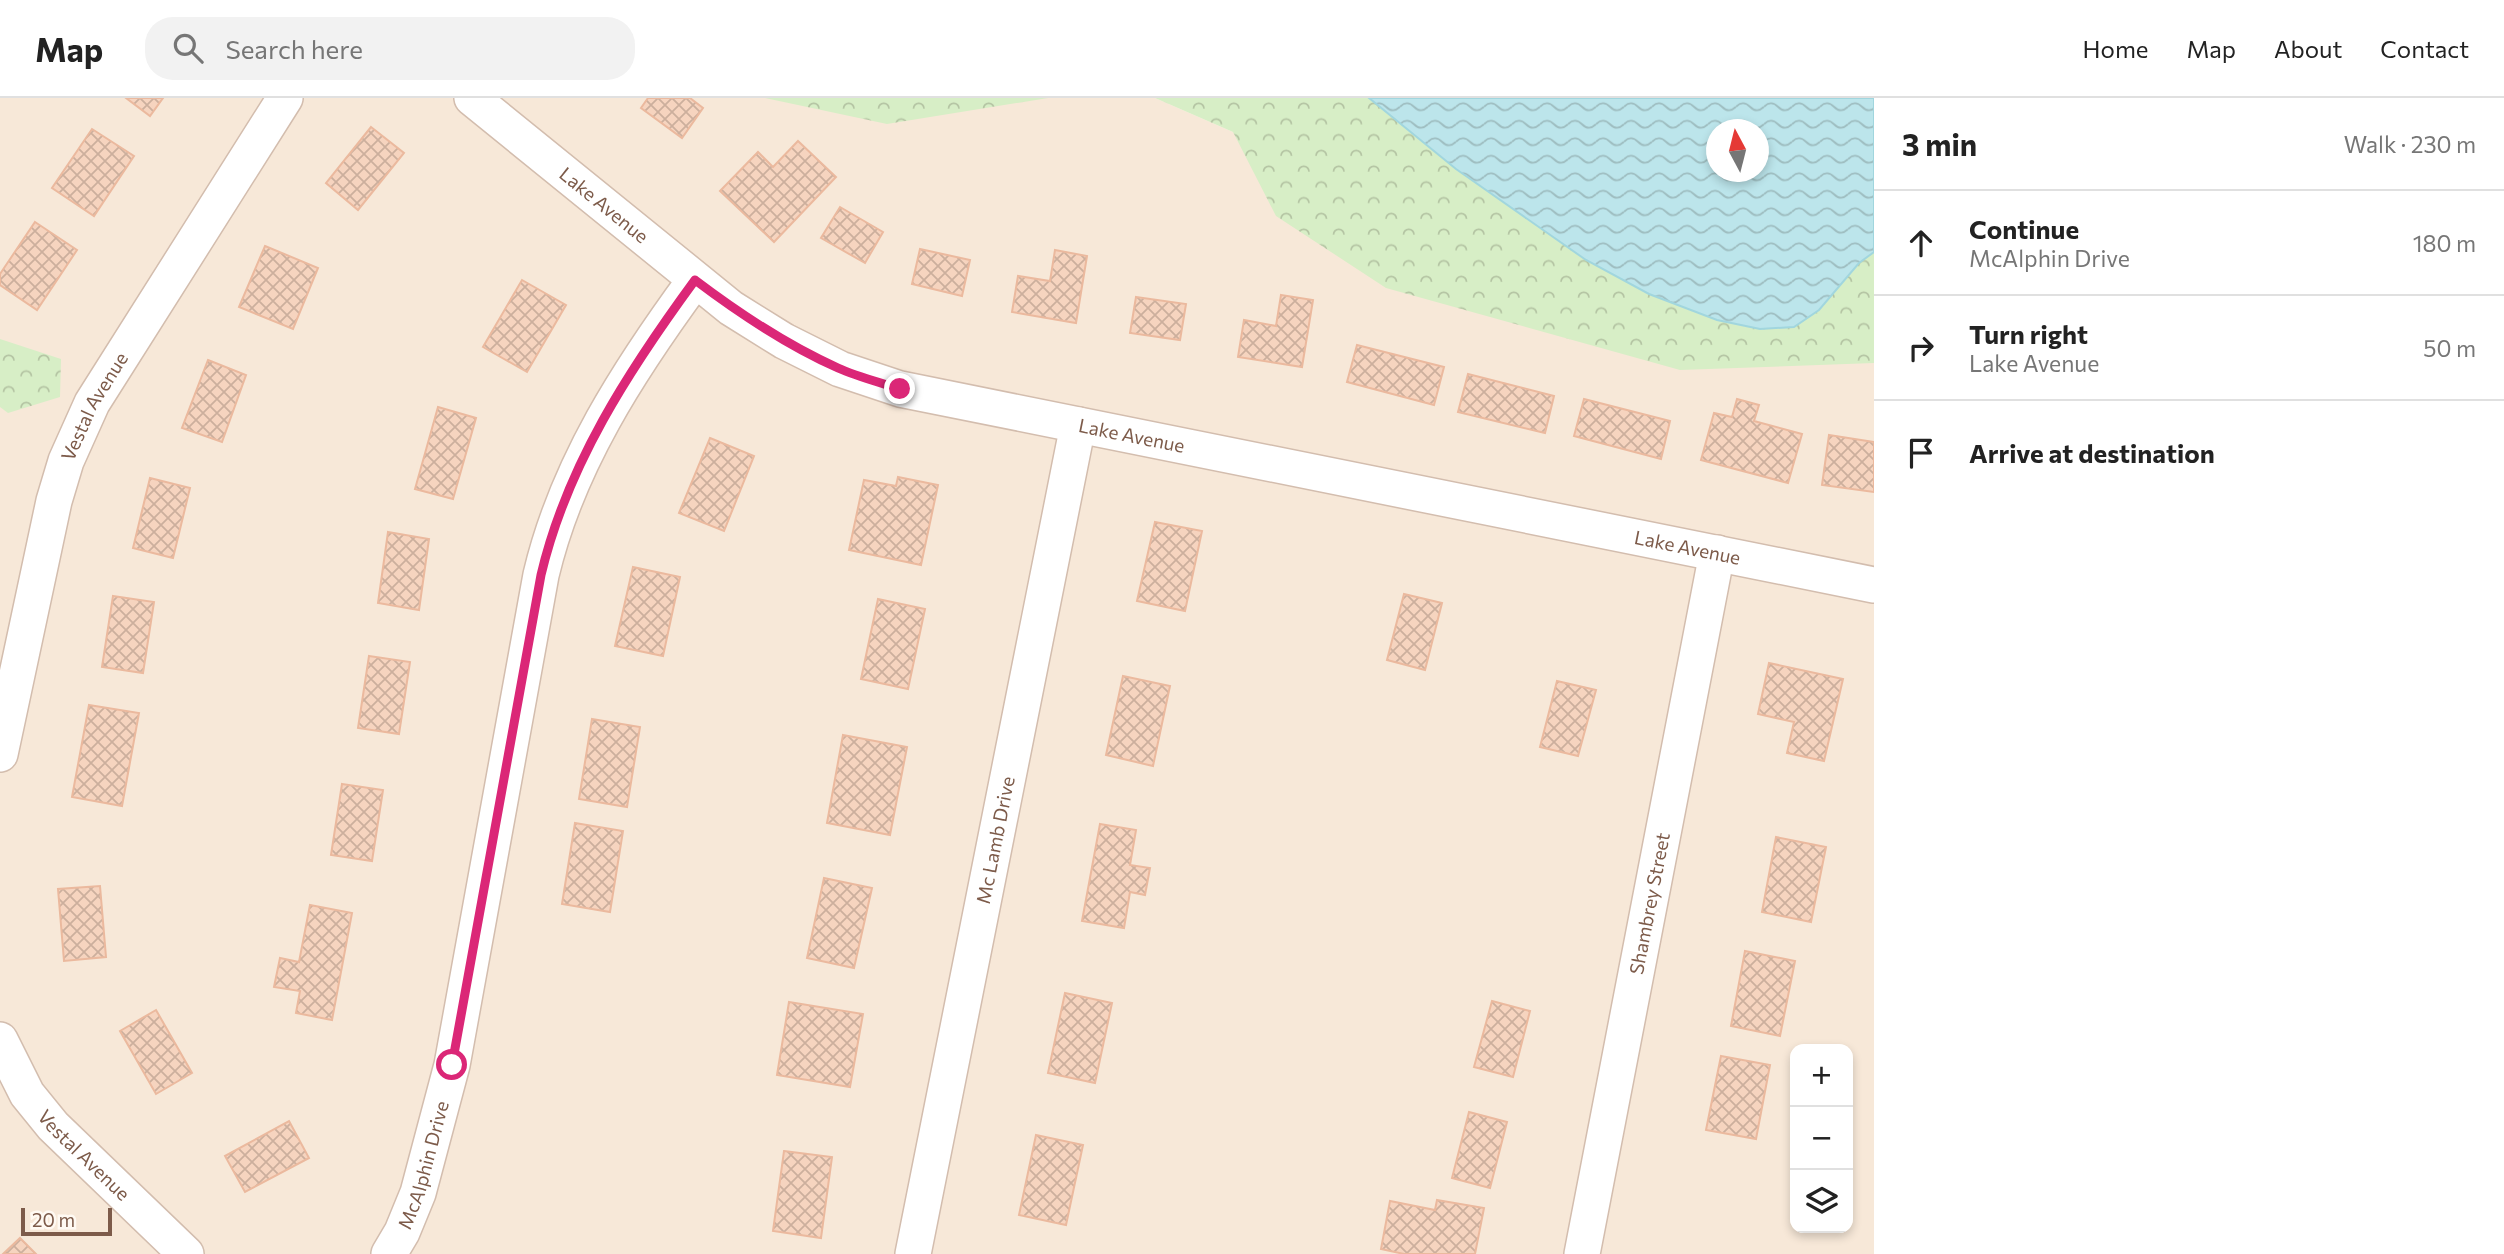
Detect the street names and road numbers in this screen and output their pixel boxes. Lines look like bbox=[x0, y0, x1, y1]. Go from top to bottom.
street label: Lake Avenue bbox=[555, 162, 653, 248]
street label: Vestal Avenue bbox=[56, 348, 132, 464]
street label: Lake Avenue bbox=[1077, 413, 1187, 457]
street label: Lake Avenue bbox=[1632, 525, 1743, 569]
street label: Mc Lamb Drive bbox=[971, 774, 1019, 906]
street label: Shambrey Street bbox=[1624, 830, 1674, 976]
street label: McAlphin Drive bbox=[392, 1098, 453, 1233]
street label: Vestal Avenue bbox=[33, 1105, 135, 1205]

